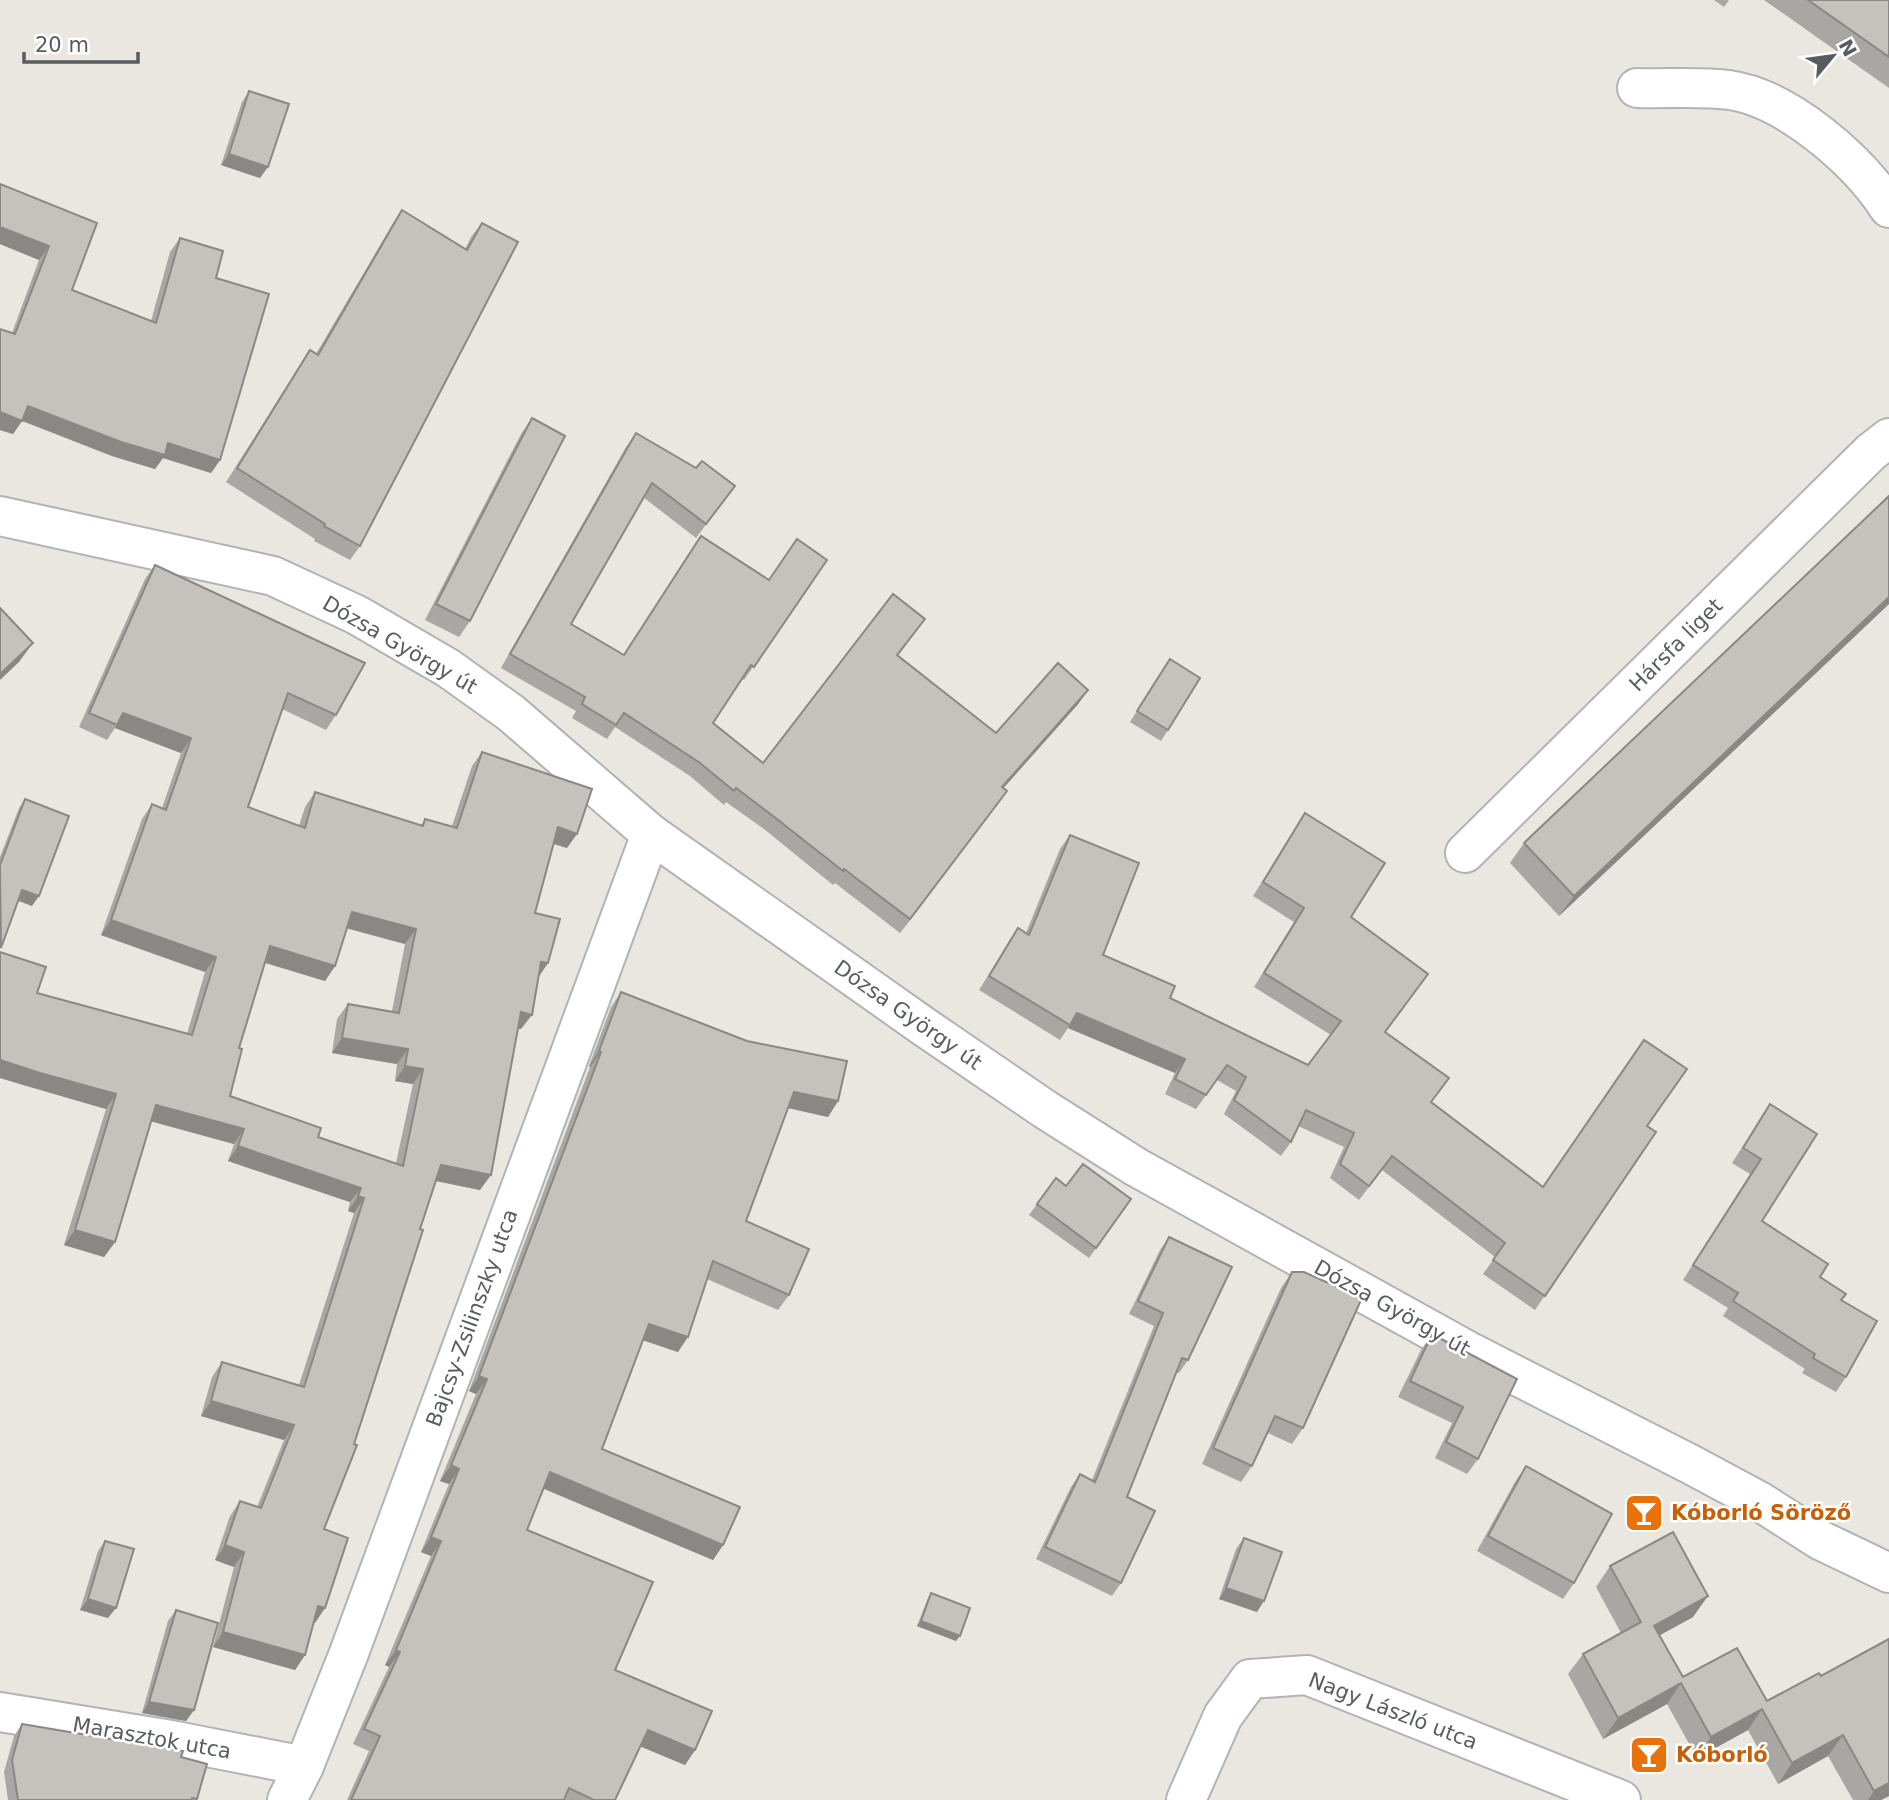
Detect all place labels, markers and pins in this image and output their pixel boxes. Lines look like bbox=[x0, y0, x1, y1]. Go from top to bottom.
bar icon: Kóborló Söröző bbox=[1623, 1492, 1665, 1534]
place label: Kóborló Söröző bbox=[1671, 1501, 1851, 1525]
bar icon: Kóborló bbox=[1628, 1734, 1670, 1776]
place label: Kóborló bbox=[1676, 1743, 1768, 1767]

